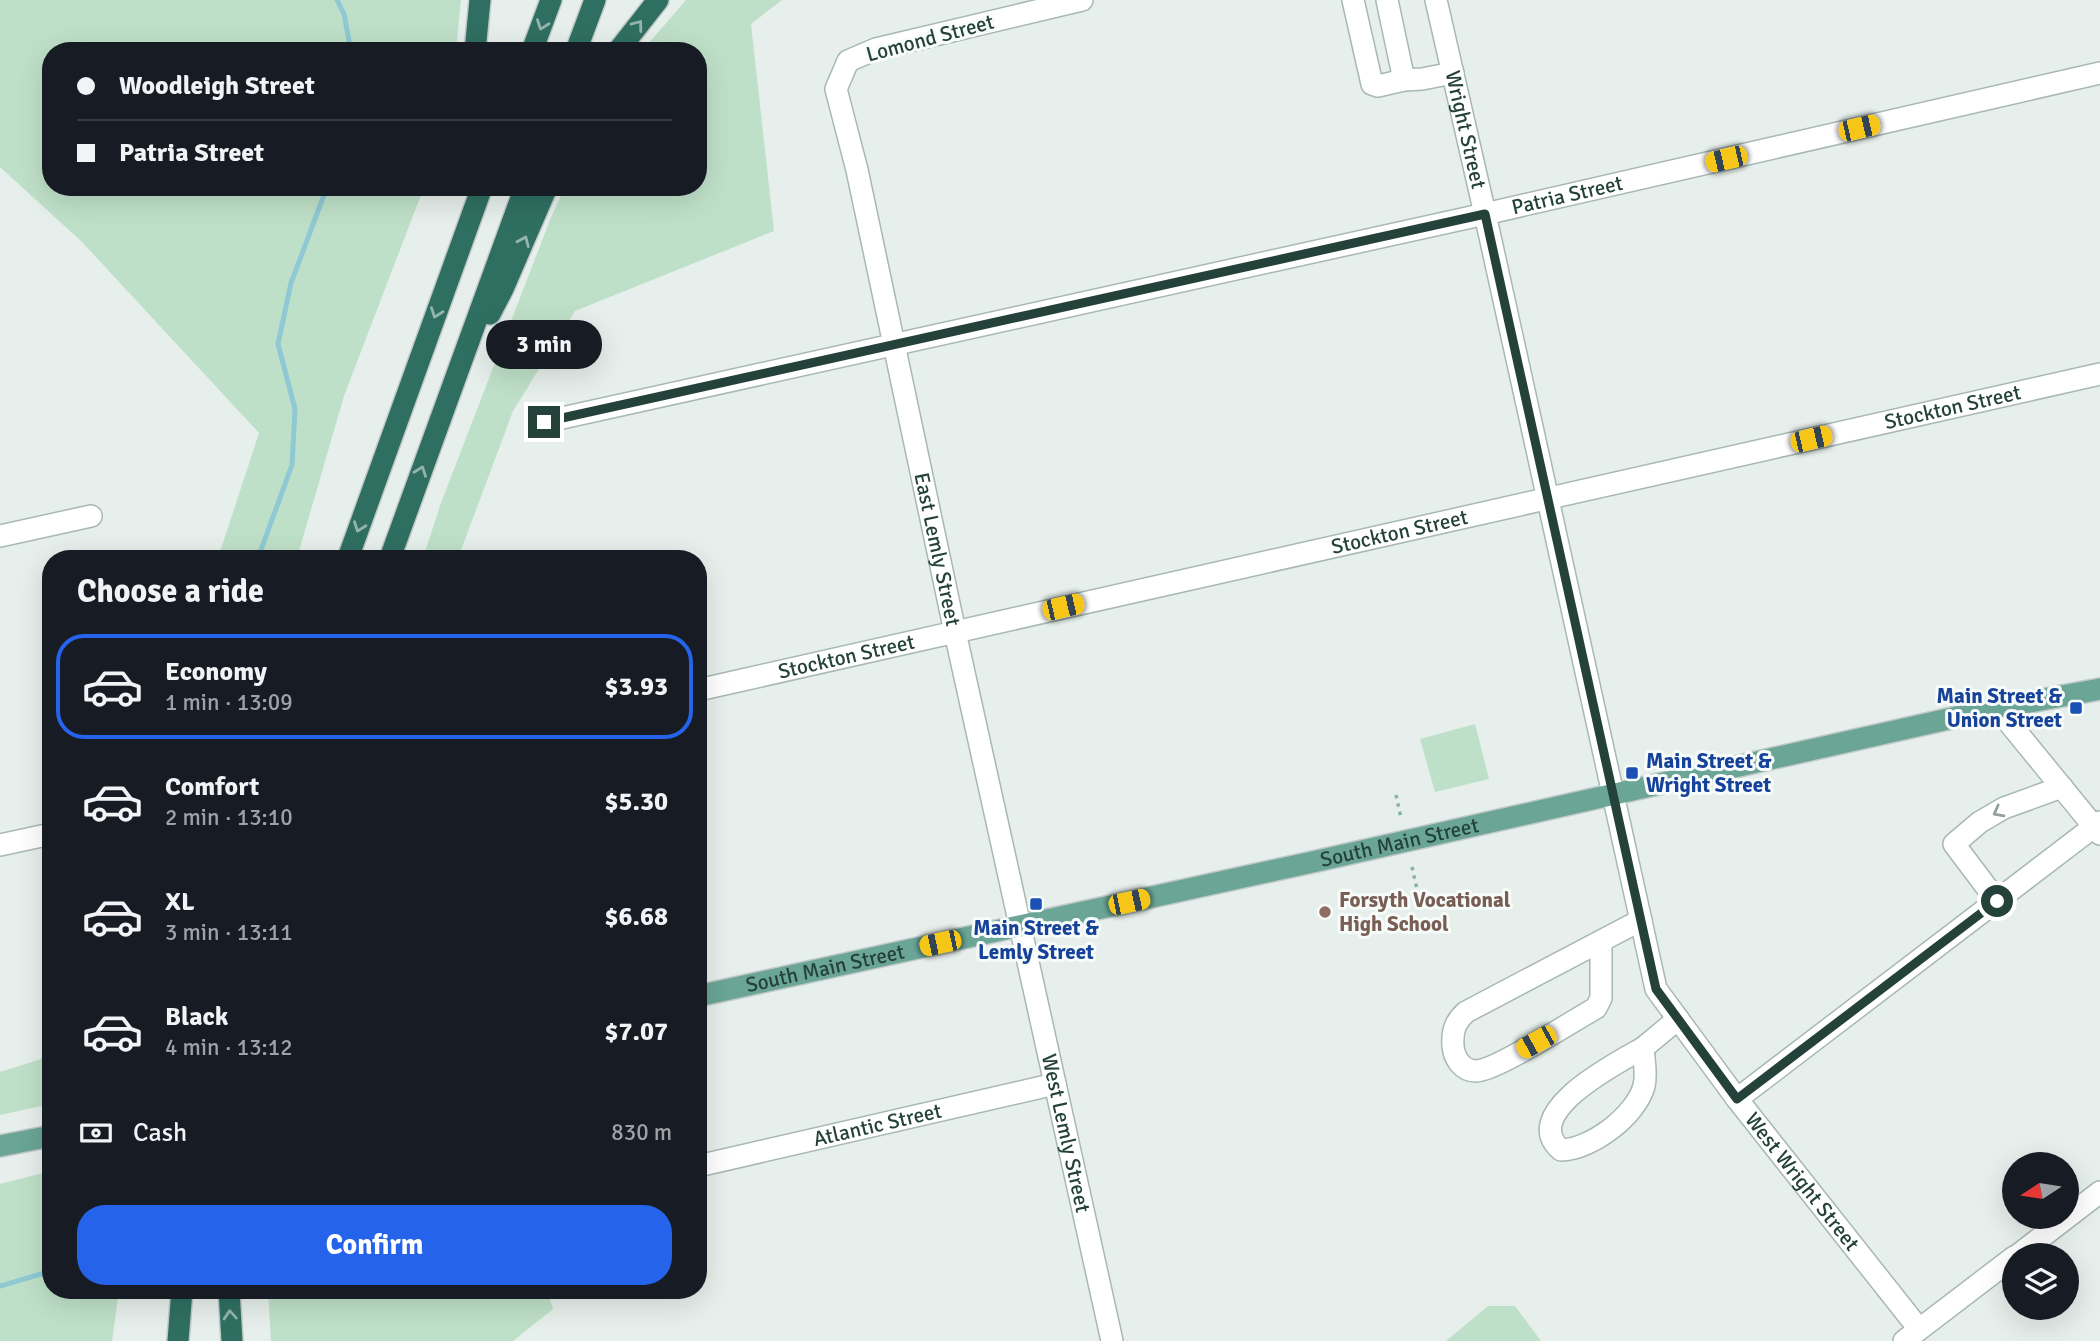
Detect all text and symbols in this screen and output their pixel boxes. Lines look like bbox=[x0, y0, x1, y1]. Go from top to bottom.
street label: Lomond Street bbox=[863, 9, 997, 67]
one-way arrow bbox=[536, 19, 550, 31]
one-way arrow bbox=[629, 20, 642, 33]
street label: Wright Street bbox=[1440, 68, 1492, 191]
text: Woodleigh Street bbox=[119, 70, 315, 102]
car bbox=[1837, 113, 1882, 143]
text: Patria Street bbox=[119, 137, 264, 169]
car bbox=[1704, 144, 1749, 174]
street label: Patria Street bbox=[1509, 170, 1625, 220]
one-way arrow bbox=[516, 236, 530, 249]
one-way arrow bbox=[430, 306, 444, 318]
callout: 3 min bbox=[486, 320, 602, 370]
text: 3 min bbox=[516, 330, 572, 359]
street label: Stockton Street bbox=[1882, 379, 2023, 435]
route end bbox=[528, 406, 560, 438]
car bbox=[1789, 424, 1834, 454]
one-way arrow bbox=[413, 465, 427, 477]
street label: East Lemly Street bbox=[908, 470, 966, 628]
street label: Stockton Street bbox=[1329, 504, 1470, 560]
one-way arrow bbox=[353, 520, 367, 533]
text: Choose a ride bbox=[77, 572, 264, 611]
car bbox=[1041, 592, 1086, 622]
street label: Stockton Street bbox=[776, 629, 917, 685]
icon: car bbox=[81, 655, 144, 718]
text: Economy bbox=[165, 656, 267, 688]
text: $3.93 bbox=[604, 671, 668, 703]
place label: Main Street & Union Street bbox=[1937, 683, 2062, 733]
text: 1 min · 13:09 bbox=[165, 688, 293, 717]
marker: Main Street & Union Street bbox=[2068, 700, 2084, 716]
place label: Main Street & Wright Street bbox=[1646, 748, 1772, 798]
marker: Main Street & Wright Street bbox=[1624, 765, 1640, 781]
icon: car bbox=[81, 770, 144, 833]
text: Comfort bbox=[165, 771, 259, 803]
text: $5.30 bbox=[604, 786, 668, 818]
text: 2 min · 13:10 bbox=[165, 803, 293, 832]
one-way arrow bbox=[1993, 803, 2006, 817]
street label: South Main Street bbox=[1318, 812, 1481, 873]
icon: car bbox=[81, 885, 144, 948]
route start bbox=[1981, 885, 2013, 917]
text: XL bbox=[165, 886, 195, 918]
car bbox=[1107, 887, 1152, 917]
place label: Forsyth Vocational High School bbox=[1339, 887, 1511, 937]
marker: Main Street & Lemly Street bbox=[1028, 896, 1044, 912]
text: $6.68 bbox=[604, 901, 668, 933]
marker: Forsyth Vocational High School bbox=[1317, 904, 1333, 920]
place label: Main Street & Lemly Street bbox=[973, 915, 1099, 965]
text: 3 min · 13:11 bbox=[165, 918, 293, 947]
car bbox=[918, 928, 963, 958]
street label: South Main Street bbox=[743, 938, 907, 998]
icon: car bbox=[81, 1000, 144, 1063]
text: Black bbox=[165, 1001, 228, 1033]
text: $7.07 bbox=[604, 1016, 668, 1048]
car bbox=[1513, 1023, 1560, 1061]
text: 4 min · 13:12 bbox=[165, 1033, 293, 1062]
street label: West Lemly Street bbox=[1036, 1052, 1096, 1215]
street label: Atlantic Street bbox=[811, 1098, 944, 1152]
street label: West Wright Street bbox=[1740, 1107, 1865, 1256]
icon: cash bbox=[77, 1114, 115, 1152]
text: Cash bbox=[133, 1117, 187, 1149]
text: 830 m bbox=[611, 1118, 672, 1147]
north arrow bbox=[2002, 1152, 2079, 1228]
map controls bbox=[2002, 1152, 2079, 1320]
button: Confirm bbox=[77, 1205, 672, 1285]
button: layers bbox=[2002, 1243, 2079, 1320]
one-way arrow bbox=[223, 1310, 238, 1321]

